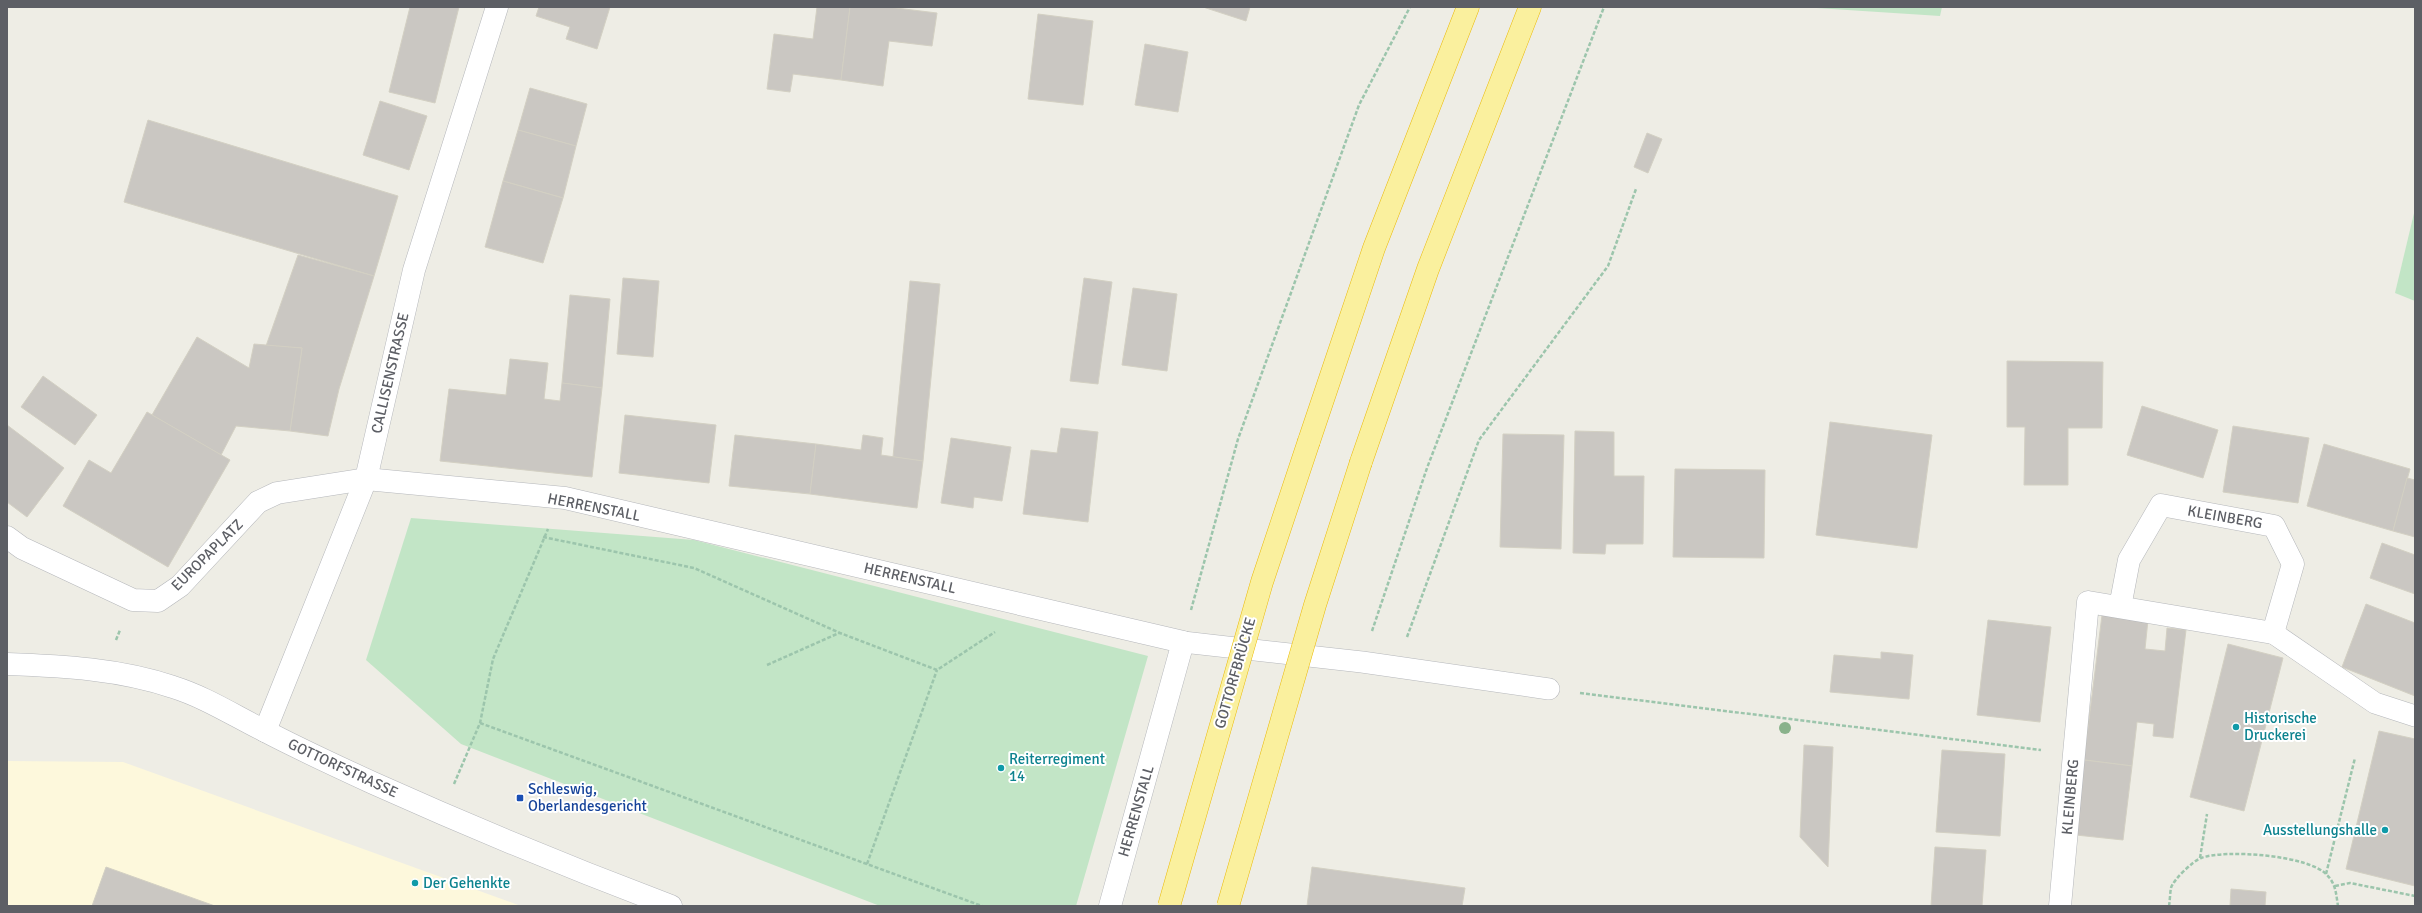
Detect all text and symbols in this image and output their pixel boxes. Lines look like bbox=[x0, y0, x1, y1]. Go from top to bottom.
street label: CALLISENSTRASSE bbox=[367, 311, 413, 435]
street label: HERRENSTALL bbox=[546, 489, 642, 525]
street label: KLEINBERG bbox=[2186, 502, 2264, 532]
street label: EUROPAPLATZ bbox=[167, 515, 247, 595]
street label: HERRENSTALL bbox=[862, 559, 958, 597]
street label: GOTTORFBRÜCKE bbox=[1211, 615, 1259, 731]
place label: Historische Druckerei bbox=[2244, 709, 2317, 744]
marker: Historische Druckerei bbox=[2231, 722, 2241, 732]
street label: GOTTORFSTRASSE bbox=[285, 735, 401, 801]
place label: Reiterregiment 14 bbox=[1009, 750, 1105, 785]
street label: KLEINBERG bbox=[2058, 759, 2082, 835]
marker: Reiterregiment 14 bbox=[996, 763, 1006, 773]
street label: HERRENSTALL bbox=[1114, 763, 1158, 859]
place label: Schleswig, Oberlandesgericht bbox=[528, 780, 647, 815]
marker: Schleswig, Oberlandesgericht bbox=[515, 793, 525, 803]
place label: Ausstellungshalle bbox=[2263, 821, 2377, 839]
marker: Ausstellungshalle bbox=[2380, 825, 2390, 835]
place label: Der Gehenkte bbox=[423, 874, 510, 892]
marker: Der Gehenkte bbox=[410, 878, 420, 888]

